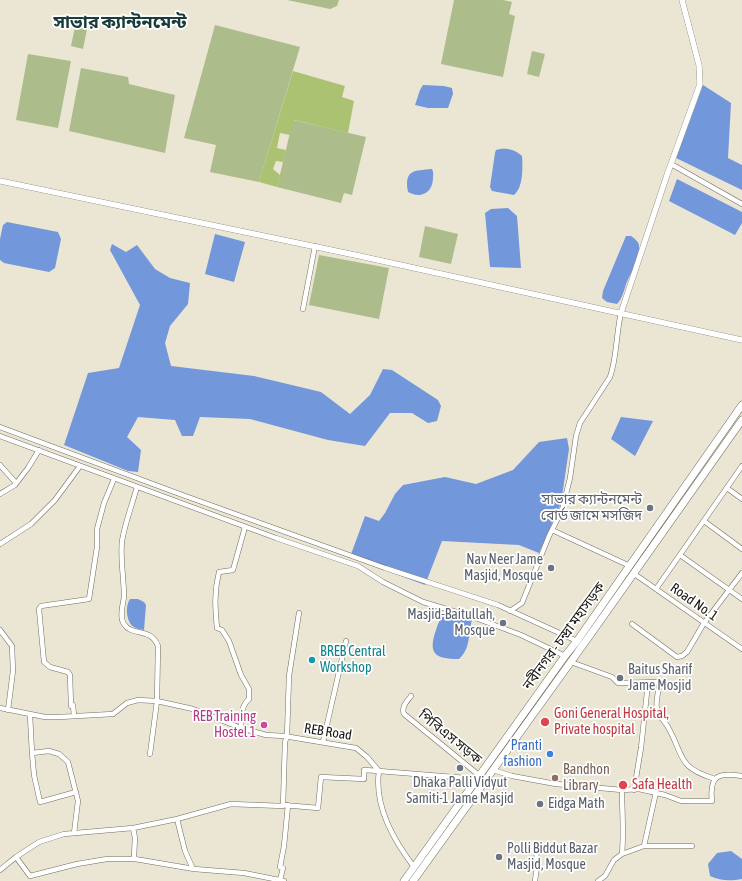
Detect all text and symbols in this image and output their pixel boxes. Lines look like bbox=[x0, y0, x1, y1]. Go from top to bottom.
district label: সাভার ক্যান্টনমেন্ট bbox=[53, 11, 187, 33]
place label: সাভার ক্যান্টনমেন্ট বোর্ড জামে মসজিদ bbox=[541, 492, 642, 524]
marker: সাভার ক্যান্টনমেন্ট বোর্ড জামে মসজিদ bbox=[645, 503, 655, 513]
place label: Nav Neer Jame Masjid, Mosque bbox=[464, 552, 543, 584]
marker: Nav Neer Jame Masjid, Mosque bbox=[546, 563, 556, 573]
street label: নবীনগর - চন্দ্রা মহাসড়ক bbox=[519, 579, 609, 693]
street label: Road No. 1 bbox=[667, 579, 721, 625]
place label: Masjid-Baitullah, Mosque bbox=[407, 607, 495, 640]
marker: Masjid-Baitullah, Mosque bbox=[498, 618, 508, 628]
place label: BREB Central Workshop bbox=[320, 644, 386, 676]
marker: BREB Central Workshop bbox=[307, 655, 317, 665]
place label: Baitus Sharif Jame Mosjid bbox=[628, 662, 692, 694]
marker: Baitus Sharif Jame Mosjid bbox=[615, 673, 625, 683]
street label: পিবিএস সড়ক bbox=[415, 706, 485, 768]
place label: Goni General Hospital, Private hospital bbox=[554, 706, 669, 738]
place label: REB Training Hostel 1 bbox=[193, 709, 256, 742]
marker: Goni General Hospital, Private hospital bbox=[539, 716, 551, 728]
marker: REB Training Hostel 1 bbox=[259, 720, 269, 730]
street label: REB Road bbox=[303, 720, 353, 744]
place label: Pranti fashion bbox=[503, 738, 542, 770]
marker: Pranti fashion bbox=[545, 749, 555, 759]
place label: Bandhon Library bbox=[563, 762, 610, 794]
marker: Dhaka Palli Vidyut Samiti-1 Jame Masjid bbox=[455, 763, 465, 773]
marker: Bandhon Library bbox=[550, 773, 560, 783]
place label: Dhaka Palli Vidyut Samiti-1 Jame Masjid bbox=[406, 775, 514, 808]
place label: Safa Health bbox=[632, 777, 692, 793]
marker: Safa Health bbox=[617, 779, 629, 791]
place label: Eidga Math bbox=[548, 796, 605, 812]
marker: Eidga Math bbox=[535, 799, 545, 809]
place label: Polli Biddut Bazar Masjid, Mosque bbox=[507, 841, 598, 874]
marker: Polli Biddut Bazar Masjid, Mosque bbox=[494, 852, 504, 862]

